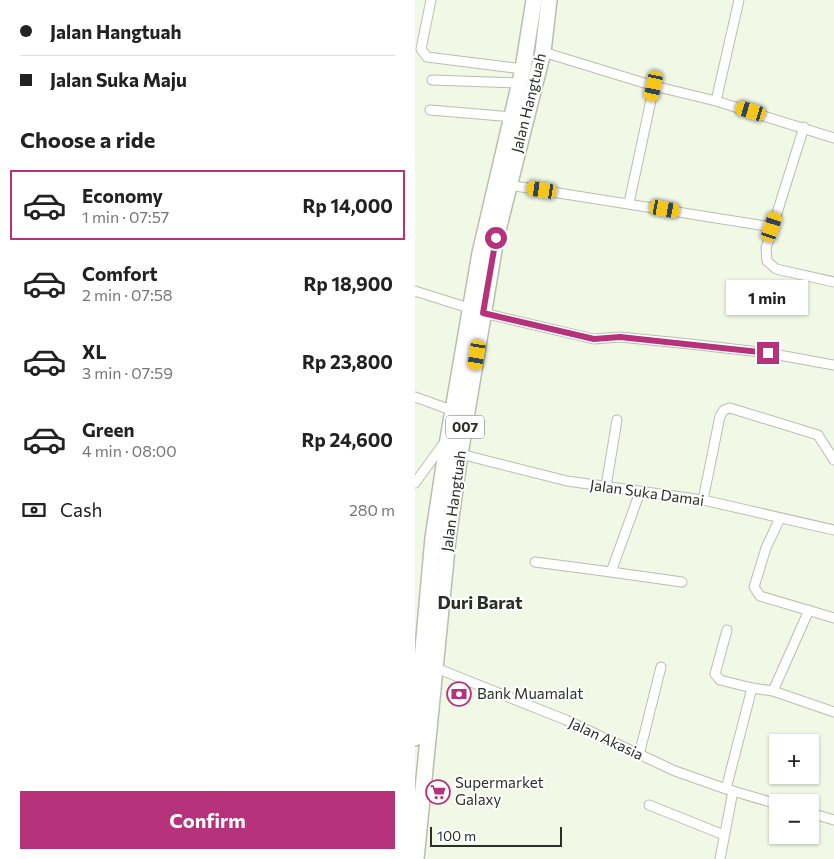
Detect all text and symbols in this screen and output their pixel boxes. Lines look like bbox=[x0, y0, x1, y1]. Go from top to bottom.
text: Jalan Hangtuah bbox=[50, 20, 181, 43]
street label: Jalan Hangtuah bbox=[507, 51, 549, 154]
text: Jalan Suka Maju bbox=[50, 68, 187, 91]
car bbox=[643, 70, 664, 102]
car bbox=[734, 99, 767, 123]
text: Choose a ride bbox=[20, 126, 155, 153]
car bbox=[526, 180, 557, 200]
icon: car bbox=[22, 183, 67, 228]
text: Economy bbox=[82, 184, 163, 207]
text: Rp 14,000 bbox=[302, 194, 393, 217]
car bbox=[648, 199, 681, 219]
text: 1 min · 07:57 bbox=[82, 207, 169, 226]
car bbox=[760, 210, 783, 244]
route start bbox=[485, 227, 507, 249]
icon: car bbox=[22, 261, 67, 306]
text: Comfort bbox=[82, 262, 158, 285]
text: Rp 18,900 bbox=[303, 272, 393, 295]
callout: 1 min bbox=[727, 280, 809, 316]
text: 2 min · 07:58 bbox=[82, 285, 173, 304]
text: 1 min bbox=[748, 288, 786, 307]
icon: car bbox=[22, 339, 67, 384]
car bbox=[467, 339, 486, 371]
text: XL bbox=[82, 340, 107, 363]
route end bbox=[757, 342, 779, 364]
text: Rp 23,800 bbox=[302, 350, 393, 373]
text: 3 min · 07:59 bbox=[82, 363, 173, 382]
road number: 007 bbox=[446, 416, 484, 438]
icon: car bbox=[22, 417, 67, 462]
text: Green bbox=[82, 418, 134, 441]
text: Rp 24,600 bbox=[301, 428, 393, 451]
text: 4 min · 08:00 bbox=[82, 441, 177, 460]
street label: Jalan Hangtuah bbox=[437, 449, 469, 553]
street label: Jalan Suka Damai bbox=[589, 475, 705, 509]
icon: cash bbox=[20, 496, 48, 524]
text: Cash bbox=[60, 498, 102, 521]
text: 280 m bbox=[349, 500, 395, 519]
district label: Duri Barat bbox=[437, 591, 523, 613]
bank icon: Bank Muamalat bbox=[446, 681, 472, 707]
place label: Bank Muamalat bbox=[477, 684, 583, 702]
street label: Jalan Akasia bbox=[566, 713, 647, 763]
map controls bbox=[769, 734, 819, 844]
button: + bbox=[769, 734, 819, 784]
place label: Supermarket Galaxy bbox=[455, 773, 544, 808]
supermarket icon: Supermarket Galaxy bbox=[425, 779, 451, 805]
button: Confirm bbox=[20, 791, 395, 849]
button: − bbox=[769, 794, 819, 844]
scale bar bbox=[430, 824, 563, 847]
text: 100 m bbox=[437, 827, 476, 844]

